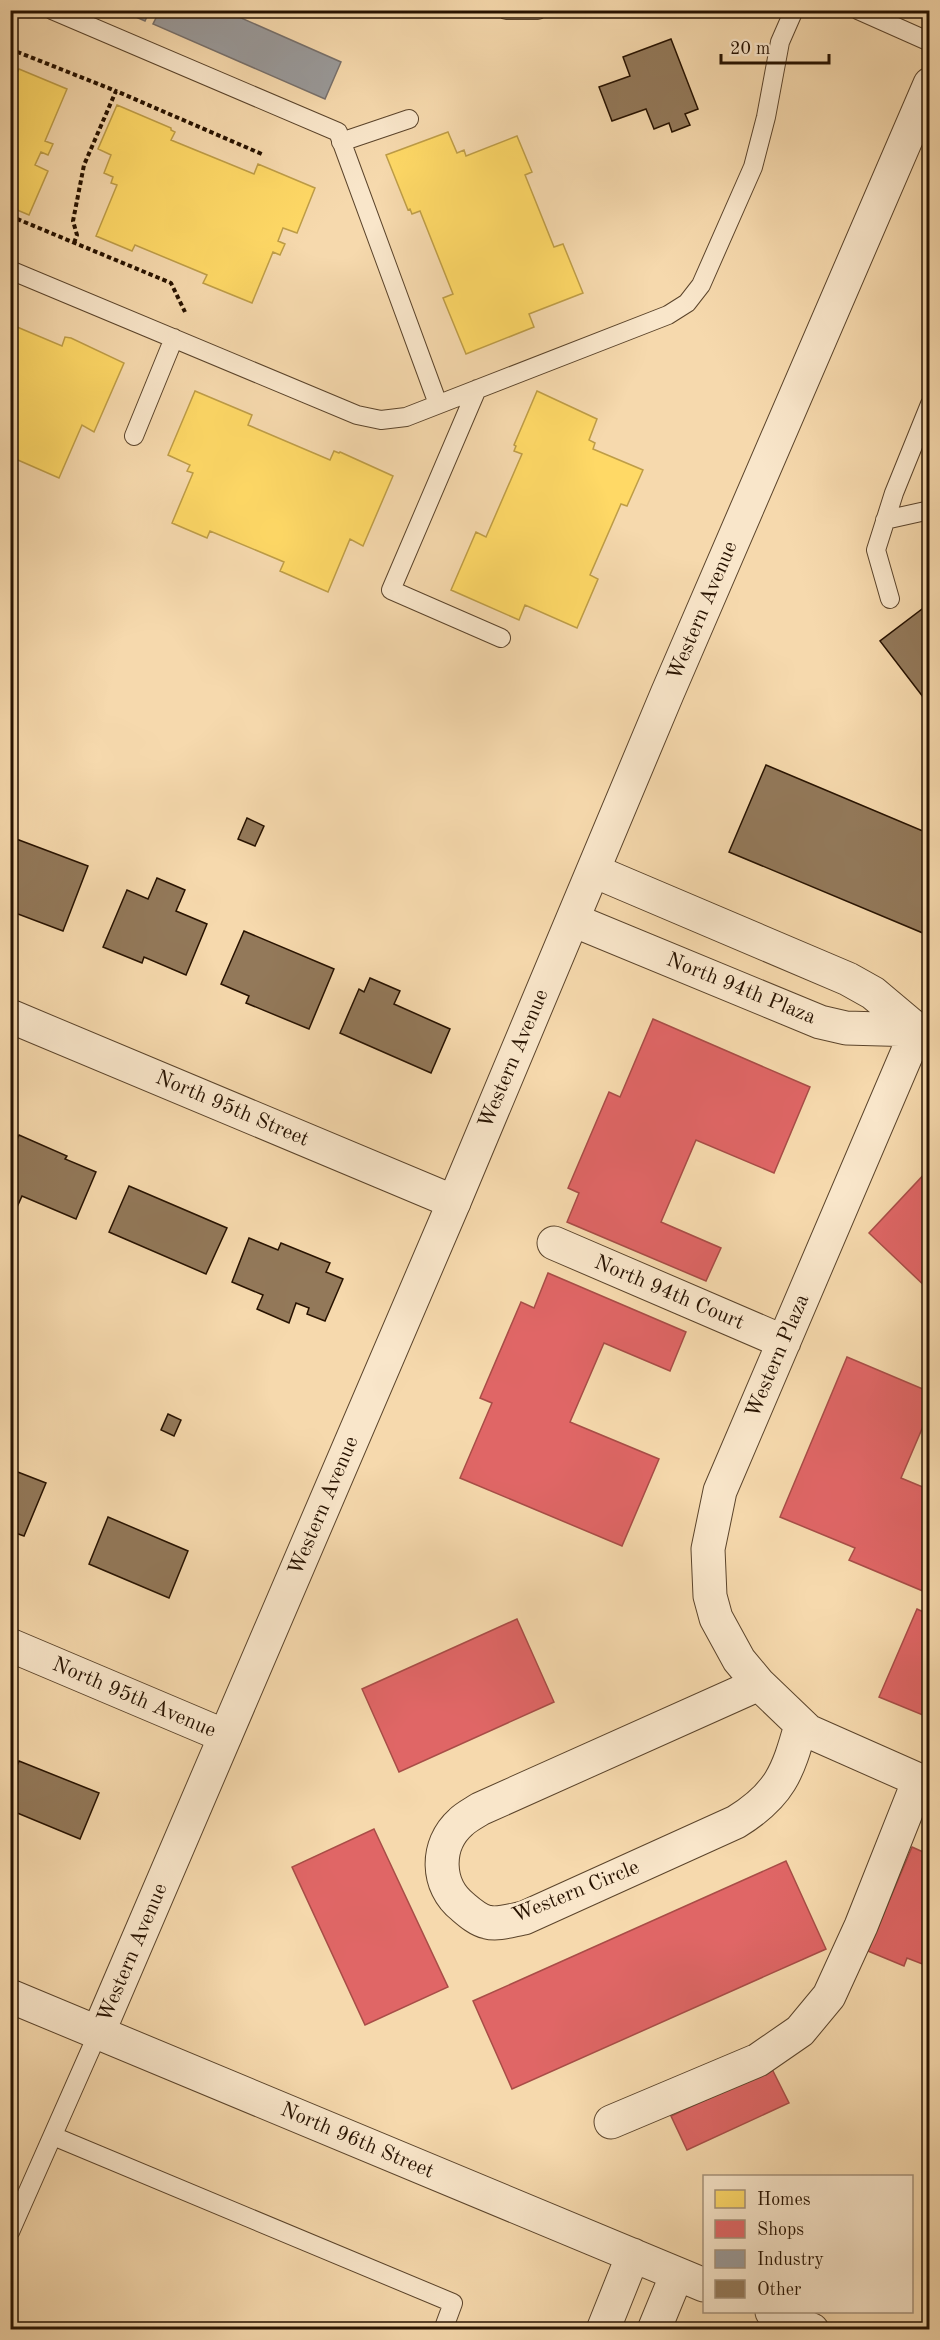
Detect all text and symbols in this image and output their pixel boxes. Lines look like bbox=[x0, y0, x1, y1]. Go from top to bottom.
scale bar bbox=[721, 27, 829, 65]
text: 20 m bbox=[730, 40, 770, 58]
street label: Western Avenue bbox=[664, 538, 742, 684]
street label: North 94th Plaza bbox=[663, 950, 819, 1028]
street label: Western Avenue bbox=[475, 986, 553, 1132]
street label: North 95th Street bbox=[152, 1067, 312, 1151]
street label: North 94th Court bbox=[591, 1252, 747, 1334]
street label: Western Plaza bbox=[743, 1291, 813, 1421]
street label: Western Avenue bbox=[285, 1433, 363, 1579]
street label: North 95th Avenue bbox=[49, 1654, 219, 1742]
street label: Western Circle bbox=[510, 1857, 642, 1927]
street label: Western Avenue bbox=[94, 1880, 172, 2026]
street label: North 96th Street bbox=[277, 2099, 437, 2183]
legend bbox=[703, 2175, 913, 2313]
text: Homes bbox=[757, 2191, 811, 2209]
text: Shops bbox=[757, 2221, 804, 2239]
text: Industry bbox=[757, 2251, 824, 2269]
text: Other bbox=[757, 2281, 802, 2299]

